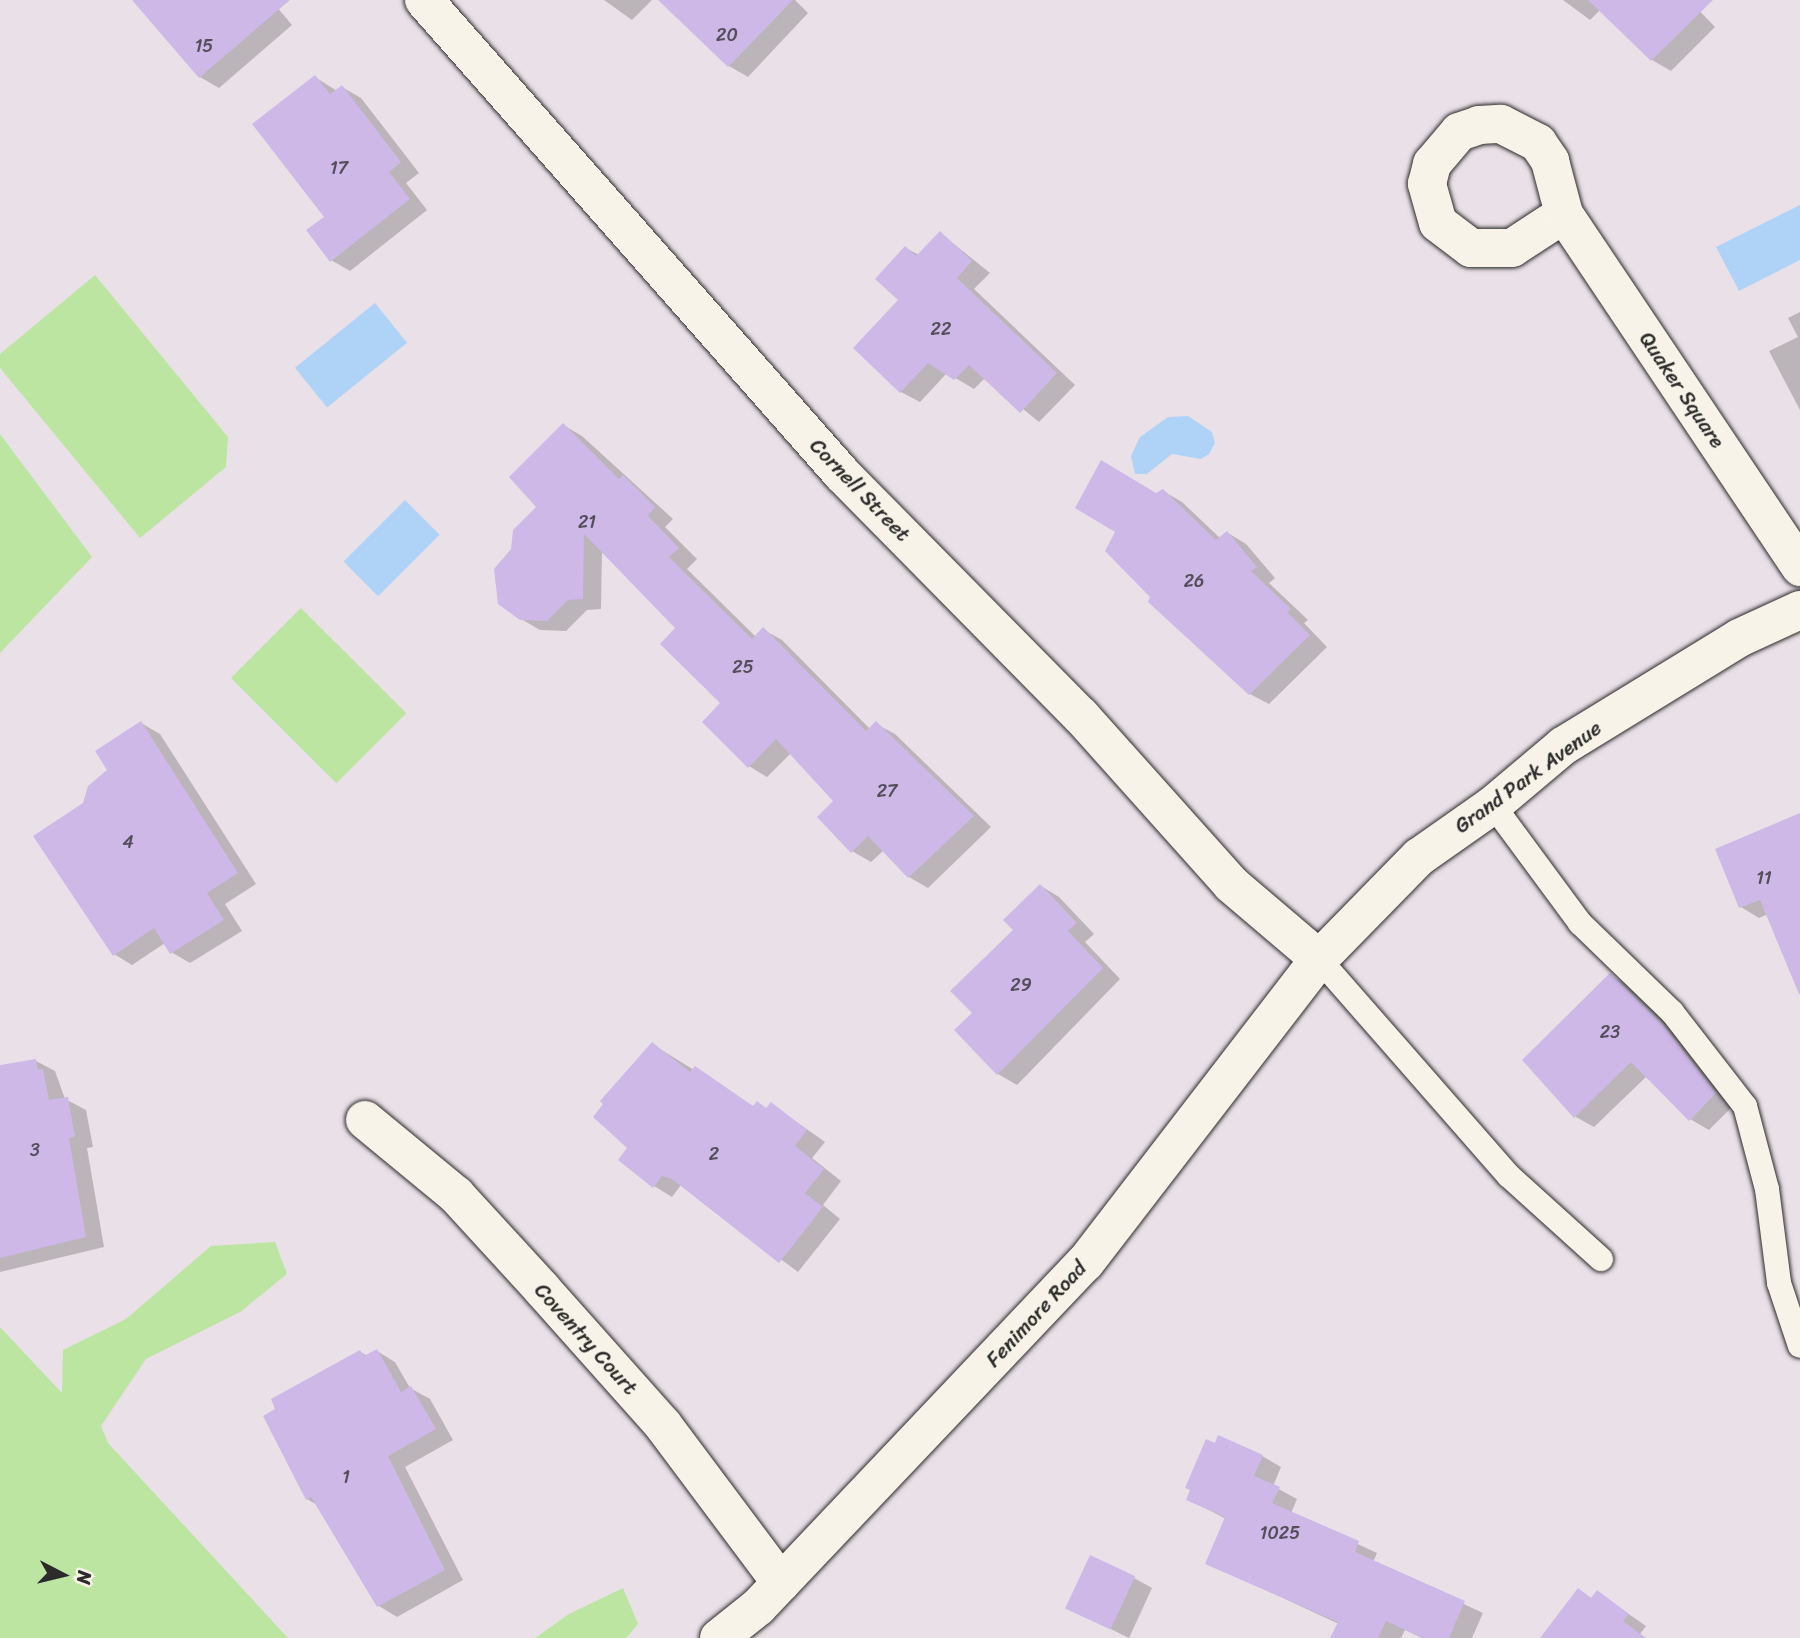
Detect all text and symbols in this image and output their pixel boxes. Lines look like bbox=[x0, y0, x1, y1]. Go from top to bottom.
house number: 20 bbox=[716, 24, 738, 46]
house number: 15 bbox=[195, 35, 213, 57]
house number: 17 bbox=[330, 157, 348, 179]
house number: 22 bbox=[931, 318, 951, 340]
street label: Quaker Square bbox=[1634, 327, 1730, 453]
street label: Cornell Street bbox=[805, 433, 915, 547]
house number: 21 bbox=[578, 511, 596, 533]
house number: 26 bbox=[1184, 570, 1204, 592]
house number: 25 bbox=[732, 656, 754, 678]
street label: Grand Park Avenue bbox=[1450, 715, 1606, 839]
house number: 27 bbox=[877, 780, 897, 802]
house number: 4 bbox=[122, 831, 134, 853]
house number: 11 bbox=[1756, 867, 1772, 889]
house number: 29 bbox=[1010, 974, 1032, 996]
house number: 23 bbox=[1600, 1021, 1620, 1043]
house number: 3 bbox=[30, 1139, 40, 1161]
house number: 2 bbox=[709, 1143, 719, 1165]
street label: Fenimore Road bbox=[980, 1256, 1092, 1372]
street label: Coventry Court bbox=[529, 1278, 643, 1400]
house number: 1 bbox=[342, 1466, 350, 1488]
house number: 1025 bbox=[1260, 1522, 1300, 1544]
north arrow bbox=[28, 1540, 98, 1610]
text: N bbox=[67, 1569, 102, 1586]

